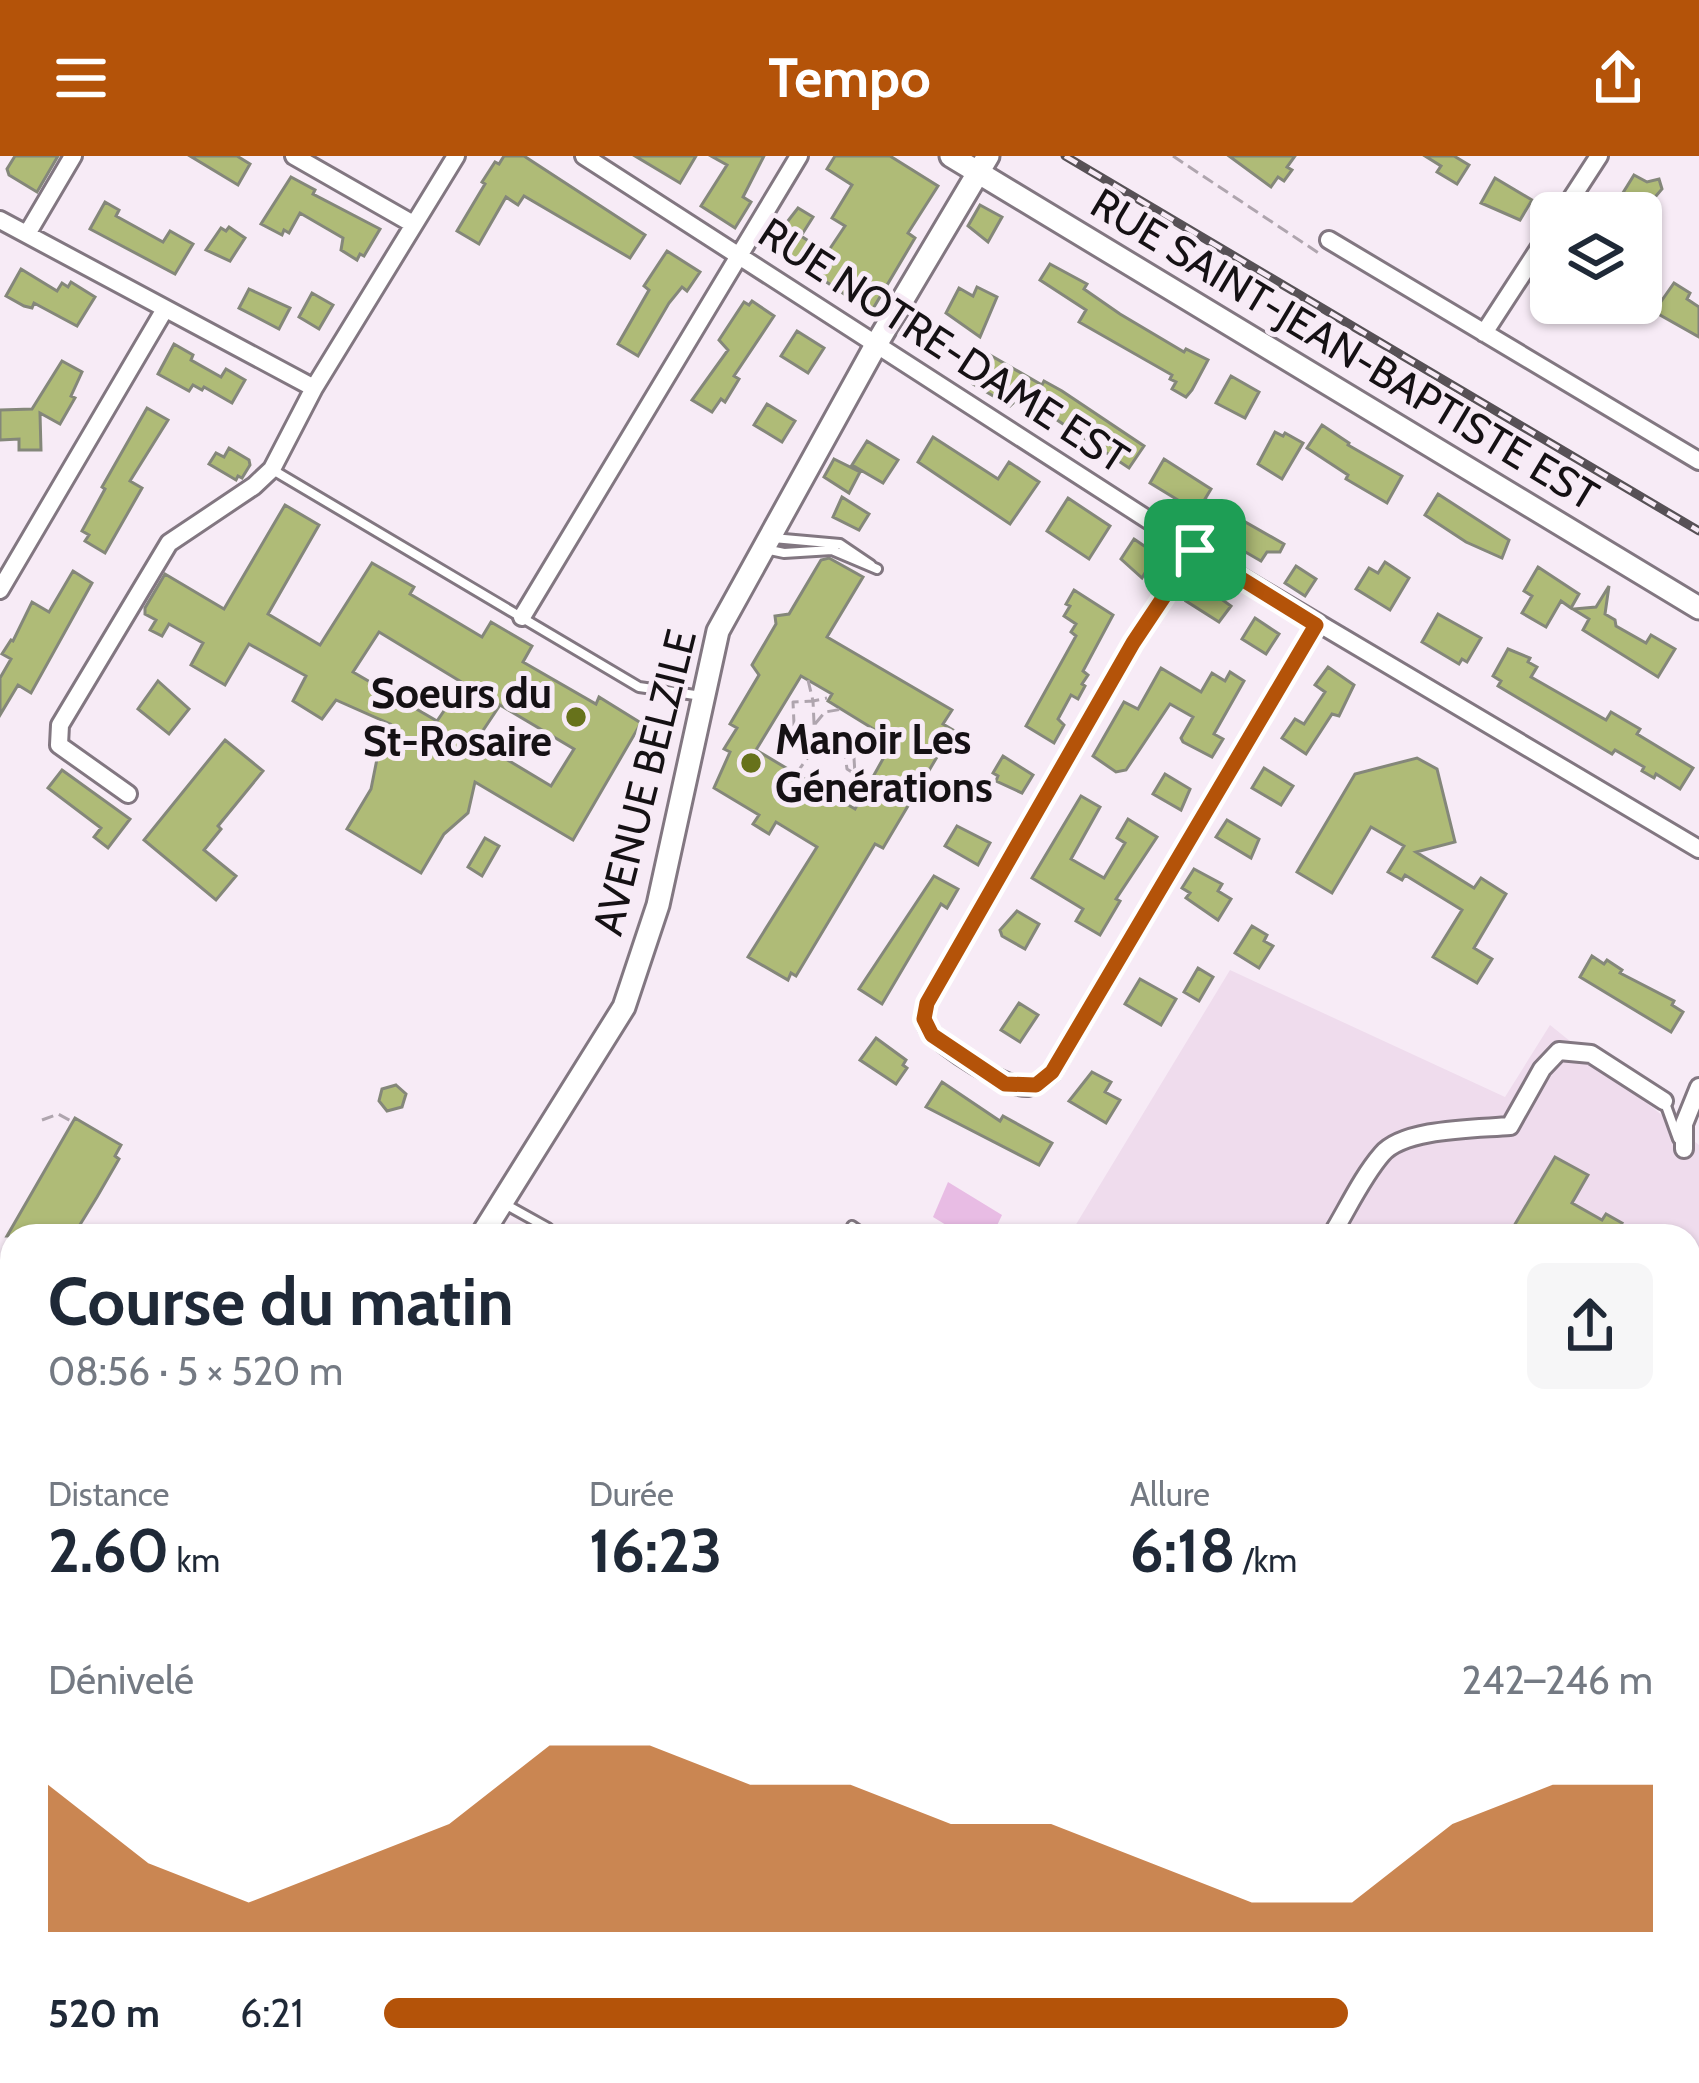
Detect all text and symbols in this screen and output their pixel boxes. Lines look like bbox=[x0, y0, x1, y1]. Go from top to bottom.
icon: menu bbox=[48, 45, 114, 111]
text: Tempo bbox=[768, 45, 931, 111]
icon: share bbox=[1585, 45, 1651, 111]
street label: RUE SAINT-JEAN-BAPTISTE EST bbox=[1082, 177, 1608, 521]
map controls bbox=[1530, 192, 1662, 324]
button: layers bbox=[1530, 192, 1662, 324]
street label: RUE NOTRE-DAME EST bbox=[749, 206, 1139, 484]
pin bbox=[1144, 499, 1246, 601]
icon: arrive bbox=[1162, 517, 1228, 583]
street label: AVENUE BELZILE bbox=[581, 624, 707, 940]
place label: Soeurs du St-Rosaire bbox=[363, 667, 552, 767]
marker: Soeurs du St-Rosaire bbox=[563, 704, 589, 730]
place label: Manoir Les Générations bbox=[775, 713, 993, 813]
marker: Manoir Les Générations bbox=[738, 750, 764, 776]
text: Course du matin bbox=[48, 1261, 514, 1342]
button: share bbox=[1527, 1263, 1653, 1389]
text: 08:56 · 5 × 520 m bbox=[48, 1347, 343, 1395]
text: Distance bbox=[48, 1474, 169, 1514]
text: Durée bbox=[589, 1474, 674, 1514]
text: Allure bbox=[1130, 1474, 1210, 1514]
text: 2.60 bbox=[48, 1514, 169, 1587]
text: 16:23 bbox=[589, 1514, 722, 1587]
text: 6:18 bbox=[1130, 1514, 1235, 1587]
text: km bbox=[169, 1540, 220, 1580]
text: /km bbox=[1235, 1540, 1297, 1580]
text: Dénivelé bbox=[48, 1656, 194, 1704]
text: 242–246 m bbox=[1461, 1656, 1653, 1704]
text: 520 m bbox=[48, 1989, 160, 2037]
text: 6:21 bbox=[240, 1989, 303, 2037]

